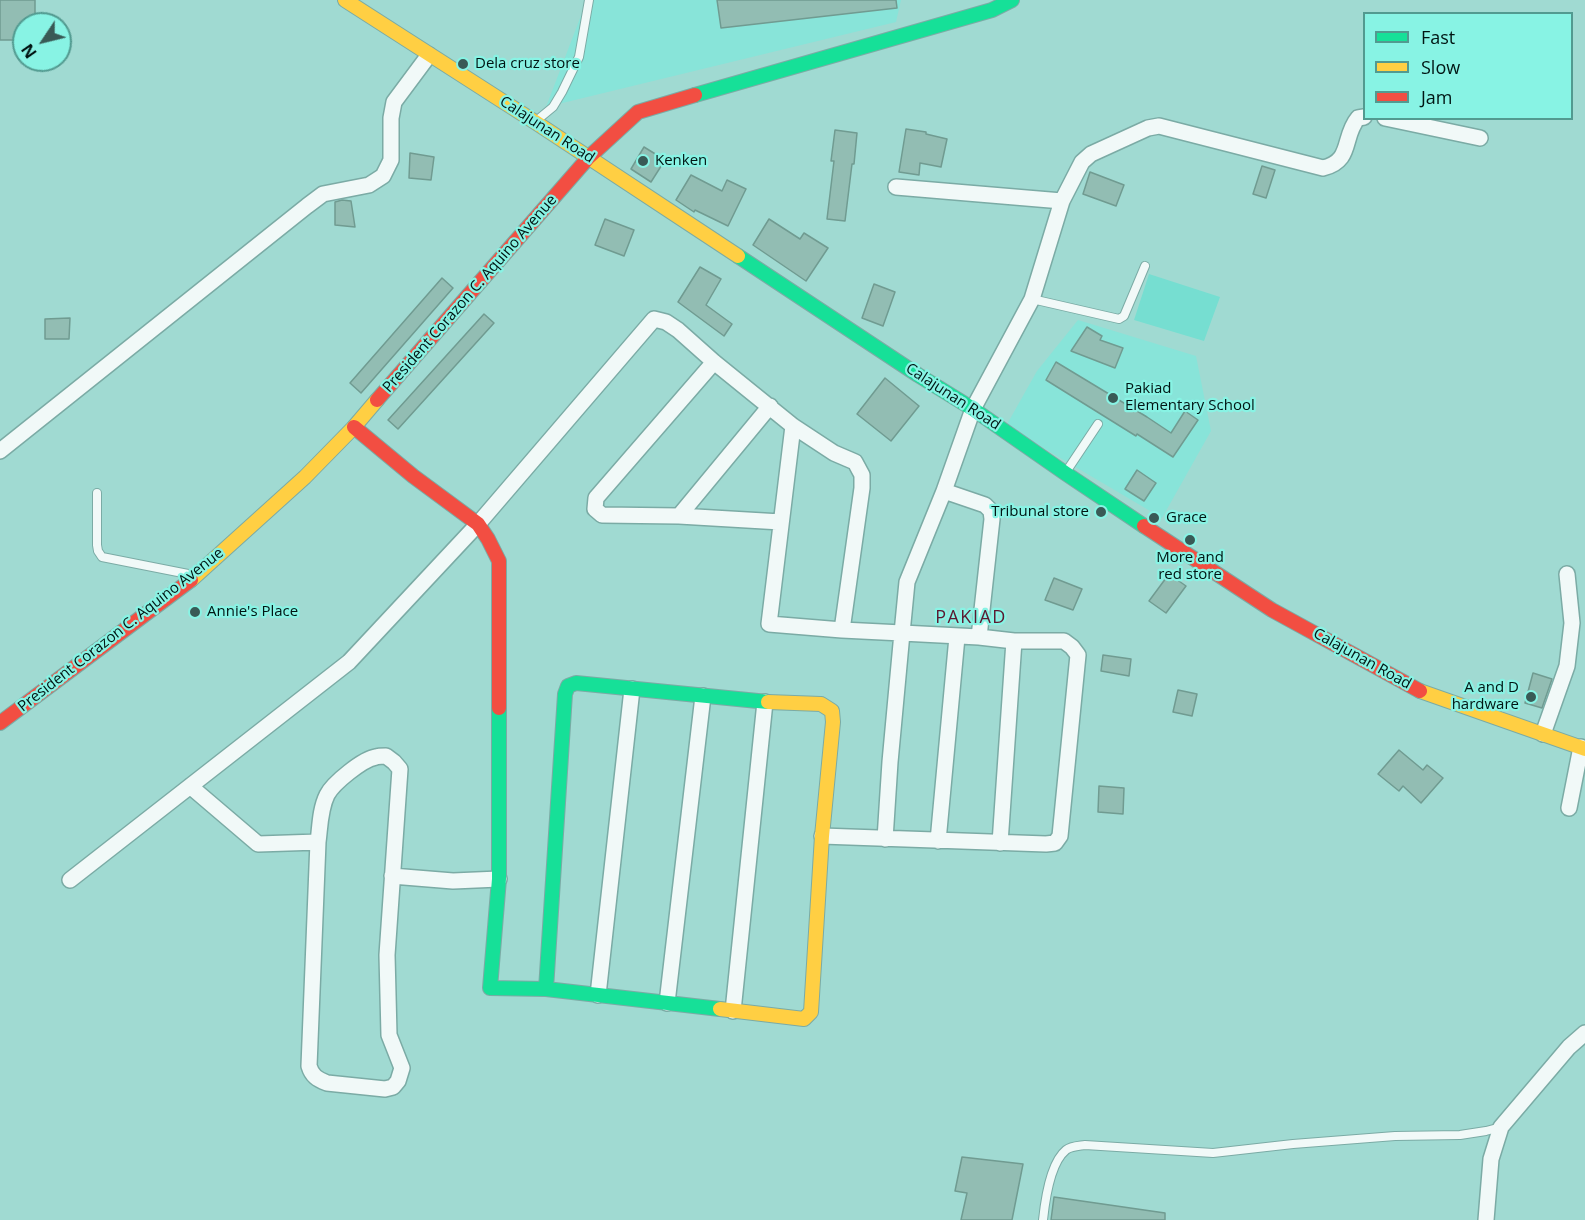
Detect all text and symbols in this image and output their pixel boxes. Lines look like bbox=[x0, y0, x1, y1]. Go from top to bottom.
north arrow bbox=[12, 12, 72, 72]
legend bbox=[1363, 12, 1573, 120]
text: Fast bbox=[1421, 25, 1455, 49]
text: N bbox=[16, 40, 42, 63]
place label: Dela cruz store bbox=[475, 55, 580, 73]
text: Slow bbox=[1421, 55, 1460, 79]
marker: Dela cruz store bbox=[456, 57, 470, 71]
text: Jam bbox=[1421, 85, 1453, 109]
street label: Calajunan Road bbox=[496, 93, 598, 167]
place label: Kenken bbox=[655, 152, 707, 170]
marker: Kenken bbox=[636, 154, 650, 168]
street label: President Corazon C. Aquino Avenue bbox=[379, 192, 561, 396]
street label: Calajunan Road bbox=[902, 360, 1004, 434]
place label: Pakiad Elementary School bbox=[1125, 380, 1255, 415]
marker: Pakiad Elementary School bbox=[1106, 391, 1120, 405]
place label: Tribunal store bbox=[991, 503, 1089, 521]
marker: Tribunal store bbox=[1094, 505, 1108, 519]
place label: Grace bbox=[1166, 509, 1207, 527]
marker: Grace bbox=[1147, 511, 1161, 525]
marker: More and red store bbox=[1183, 533, 1197, 547]
street label: President Corazon C. Aquino Avenue bbox=[15, 544, 227, 716]
place label: More and red store bbox=[1156, 549, 1224, 584]
place label: Annie's Place bbox=[207, 603, 298, 621]
marker: Annie's Place bbox=[188, 605, 202, 619]
district label: PAKIAD bbox=[935, 607, 1007, 629]
street label: Calajunan Road bbox=[1310, 625, 1414, 693]
place label: A and D hardware bbox=[1452, 679, 1519, 714]
marker: A and D hardware bbox=[1524, 690, 1538, 704]

